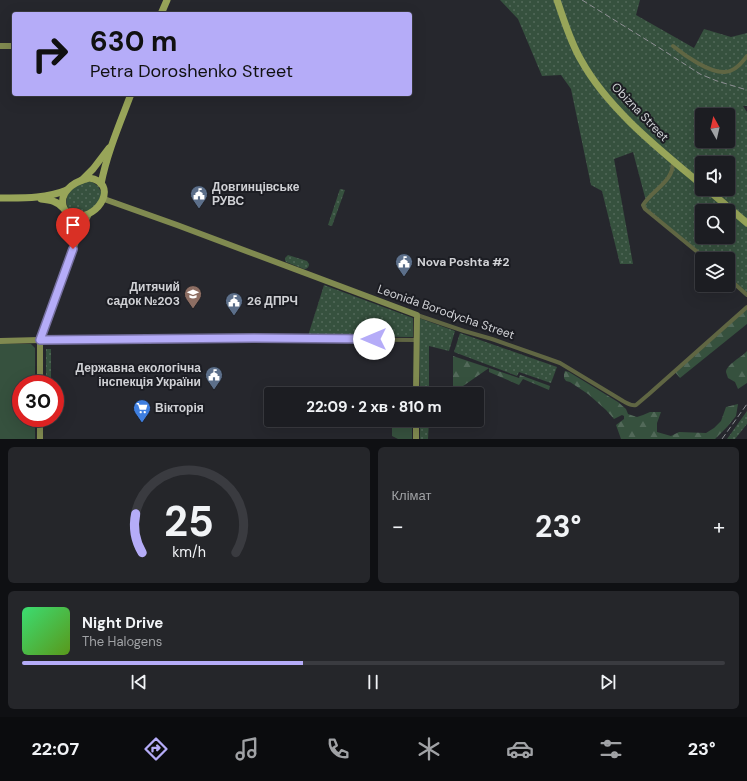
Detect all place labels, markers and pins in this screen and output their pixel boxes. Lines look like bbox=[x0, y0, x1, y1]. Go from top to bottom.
place label: Довгинцівське РУВС bbox=[212, 179, 300, 209]
public building icon: Довгинцівське РУВС bbox=[189, 184, 209, 209]
pin bbox=[56, 208, 90, 249]
public building icon: Nova Poshta #2 bbox=[394, 252, 414, 277]
place label: Nova Poshta #2 bbox=[417, 254, 510, 270]
place label: Дитячий садок №203 bbox=[107, 279, 180, 309]
school or university icon: Дитячий садок №203 bbox=[183, 284, 203, 309]
public building icon: 26 ДПРЧ bbox=[224, 291, 244, 316]
place label: 26 ДПРЧ bbox=[247, 293, 298, 309]
place label: Державна екологічна інспекція України bbox=[75, 360, 201, 390]
public building icon: Державна екологічна інспекція України bbox=[204, 365, 224, 390]
supermarket icon: Вікторія bbox=[132, 398, 152, 423]
place label: Вікторія bbox=[155, 400, 204, 416]

